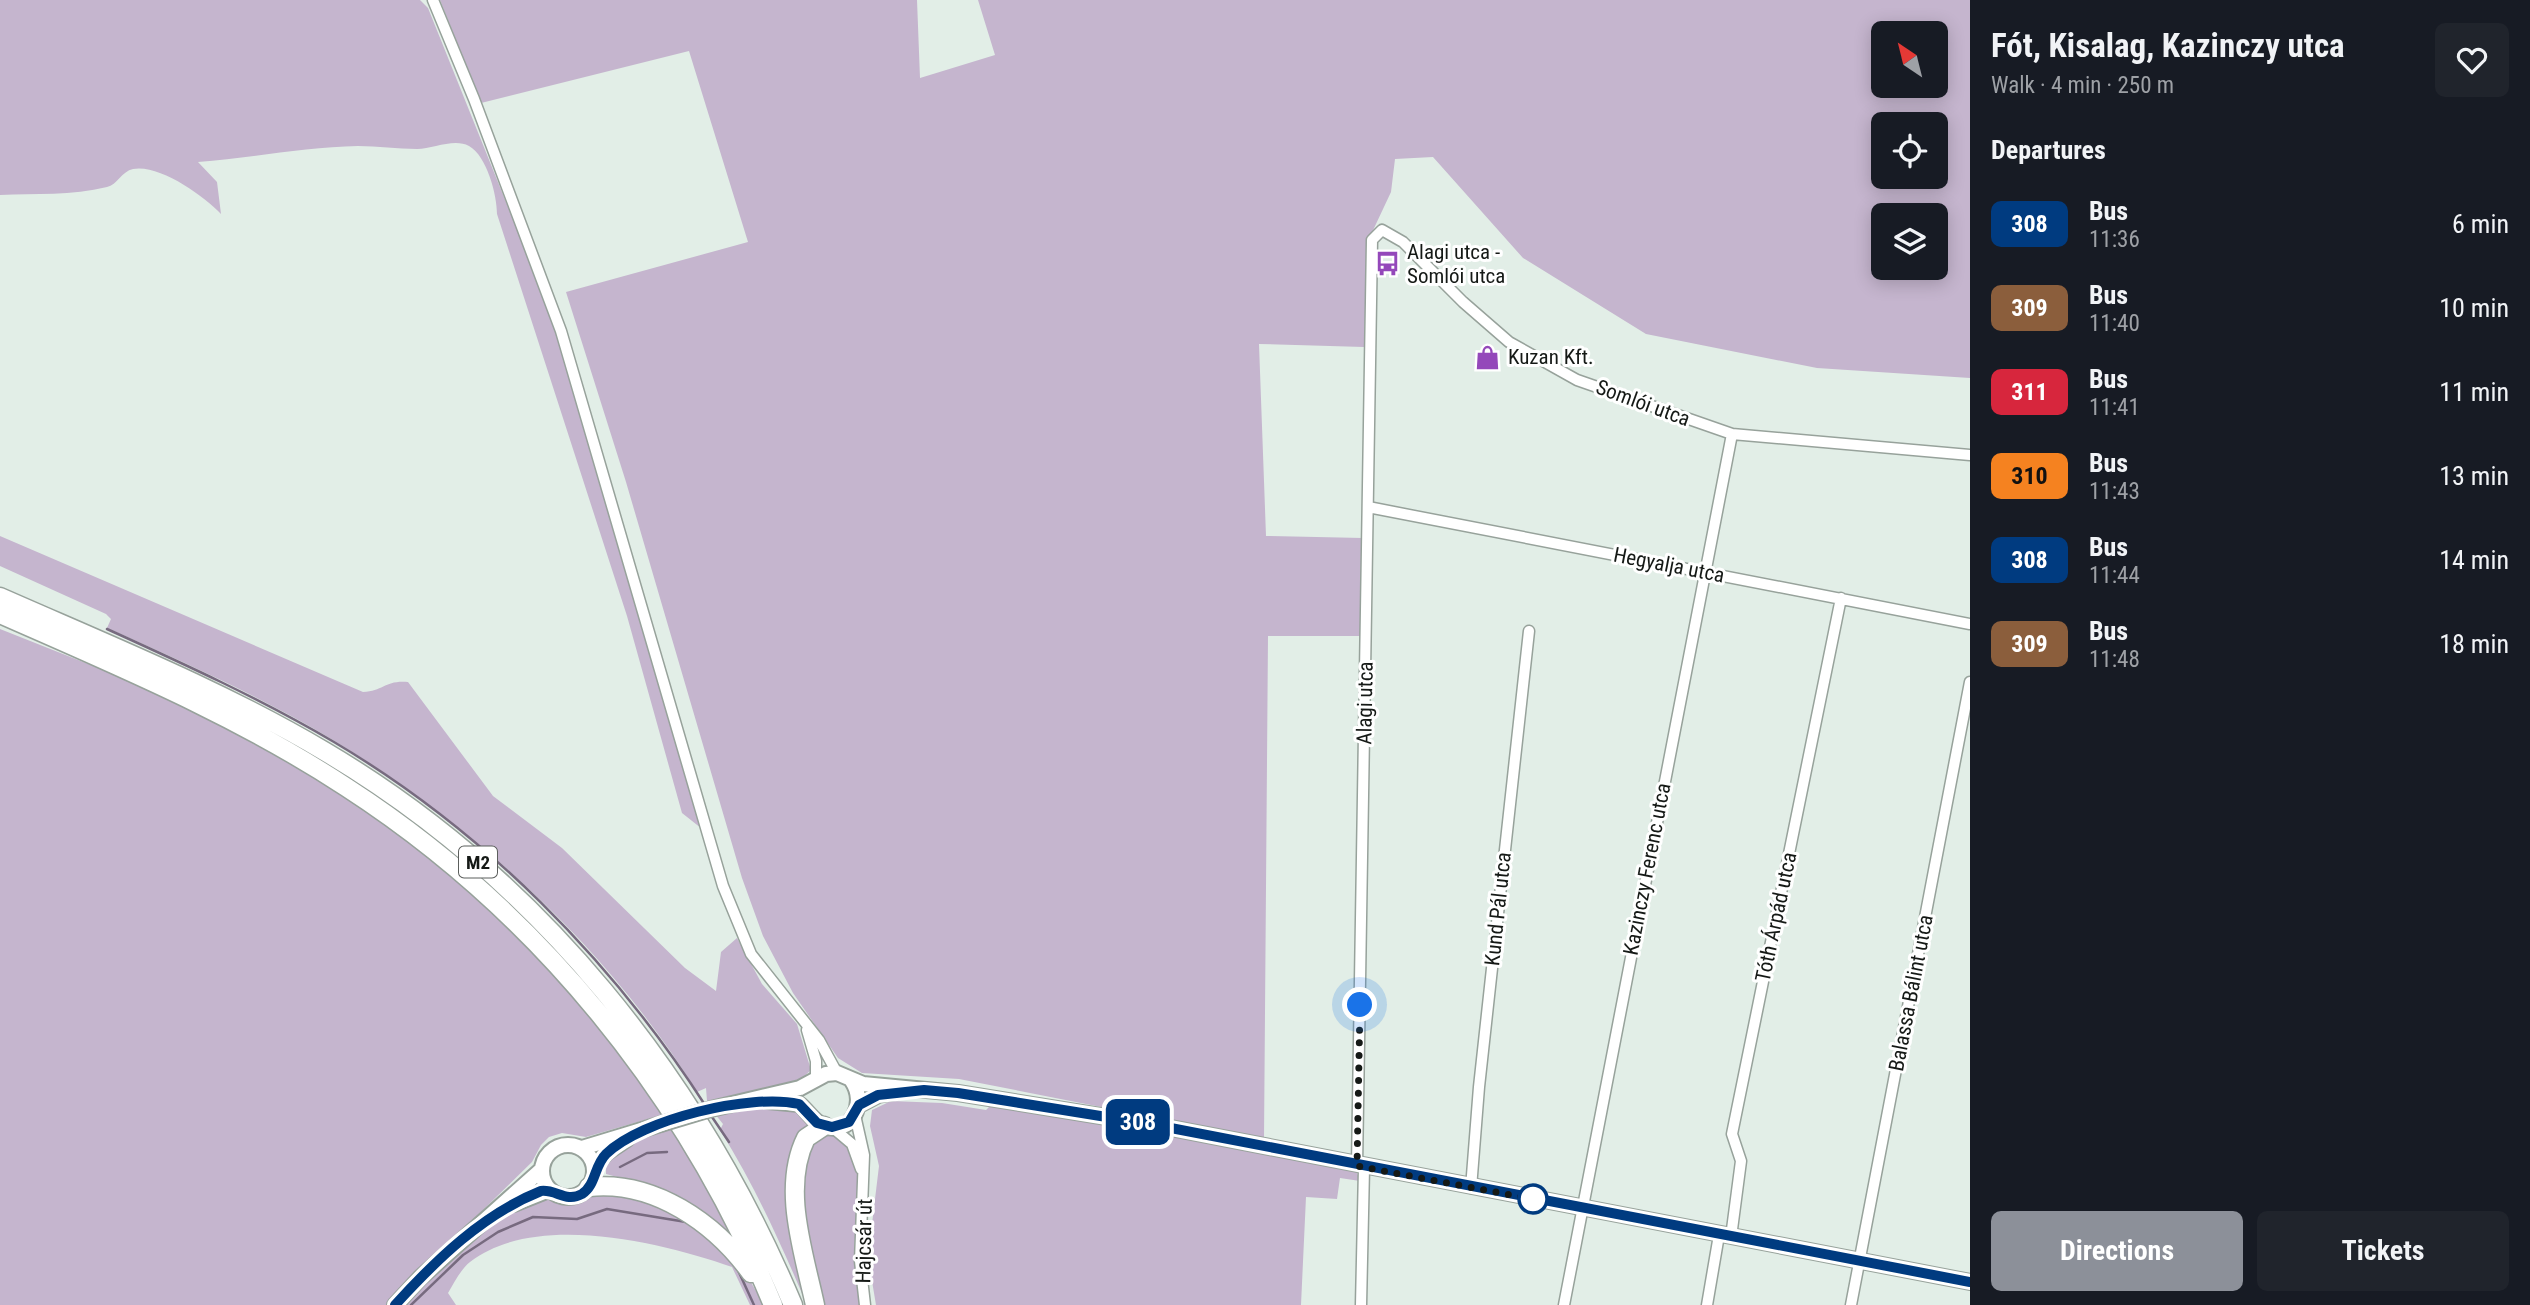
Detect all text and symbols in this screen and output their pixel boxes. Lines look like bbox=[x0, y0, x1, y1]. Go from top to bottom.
north arrow bbox=[1871, 21, 1948, 98]
map controls bbox=[1871, 21, 1948, 280]
button: heart bbox=[2435, 23, 2509, 97]
text: Fót, Kisalag, Kazinczy utca bbox=[1991, 26, 2345, 65]
text: Walk · 4 min · 250 m bbox=[1991, 72, 2174, 99]
button: locate bbox=[1871, 112, 1948, 189]
text: Departures bbox=[1991, 135, 2106, 165]
text: Bus bbox=[2089, 196, 2128, 226]
button: layers bbox=[1871, 203, 1948, 280]
text: 6 min bbox=[2452, 209, 2509, 239]
text: 308 bbox=[2011, 210, 2048, 238]
text: 11:36 bbox=[2089, 226, 2140, 253]
place label: Alagi utca - Somlói utca bbox=[1407, 240, 1505, 288]
bus stop icon: Alagi utca - Somlói utca bbox=[1373, 250, 1401, 278]
text: Bus bbox=[2089, 280, 2128, 310]
text: 10 min bbox=[2439, 293, 2509, 323]
text: 309 bbox=[2011, 294, 2048, 322]
text: 11:40 bbox=[2089, 310, 2140, 337]
shop icon: Kuzan Kft. bbox=[1474, 343, 1502, 371]
place label: Kuzan Kft. bbox=[1508, 345, 1594, 369]
text: Bus bbox=[2089, 364, 2128, 394]
street label: Somlói utca bbox=[1593, 375, 1693, 431]
text: 11 min bbox=[2439, 377, 2509, 407]
text: 311 bbox=[2011, 378, 2048, 406]
text: 11:41 bbox=[2089, 394, 2140, 421]
text: Bus bbox=[2089, 448, 2128, 478]
text: 13 min bbox=[2439, 461, 2509, 491]
text: 310 bbox=[2011, 462, 2048, 490]
text: 11:43 bbox=[2089, 478, 2140, 505]
text: Bus bbox=[2089, 532, 2128, 562]
street label: Hegyalja utca bbox=[1612, 542, 1726, 588]
text: 14 min bbox=[2439, 545, 2509, 575]
text: 308 bbox=[2011, 546, 2048, 574]
text: 11:44 bbox=[2089, 562, 2140, 589]
text: Bus bbox=[2089, 616, 2128, 646]
text: 18 min bbox=[2439, 629, 2509, 659]
text: 309 bbox=[2011, 630, 2048, 658]
text: 11:48 bbox=[2089, 646, 2140, 673]
street label: Alagi utca bbox=[1352, 661, 1378, 745]
street label: Kazinczy Ferenc utca bbox=[1619, 781, 1675, 957]
road number: M2 bbox=[459, 846, 497, 877]
street label: Tóth Árpád utca bbox=[1751, 850, 1801, 984]
street label: Kund Pál utca bbox=[1480, 851, 1516, 967]
street label: Balassa Bálint utca bbox=[1884, 913, 1938, 1073]
your location bbox=[1342, 987, 1377, 1022]
line badge: 308 bbox=[1098, 1099, 1178, 1145]
text: 308 bbox=[1120, 1108, 1156, 1136]
unlabelled marker bbox=[1518, 1184, 1548, 1214]
street label: Hajcsár út bbox=[851, 1198, 877, 1284]
button: Directions bbox=[1991, 1211, 2243, 1291]
button: Tickets bbox=[2257, 1211, 2509, 1291]

